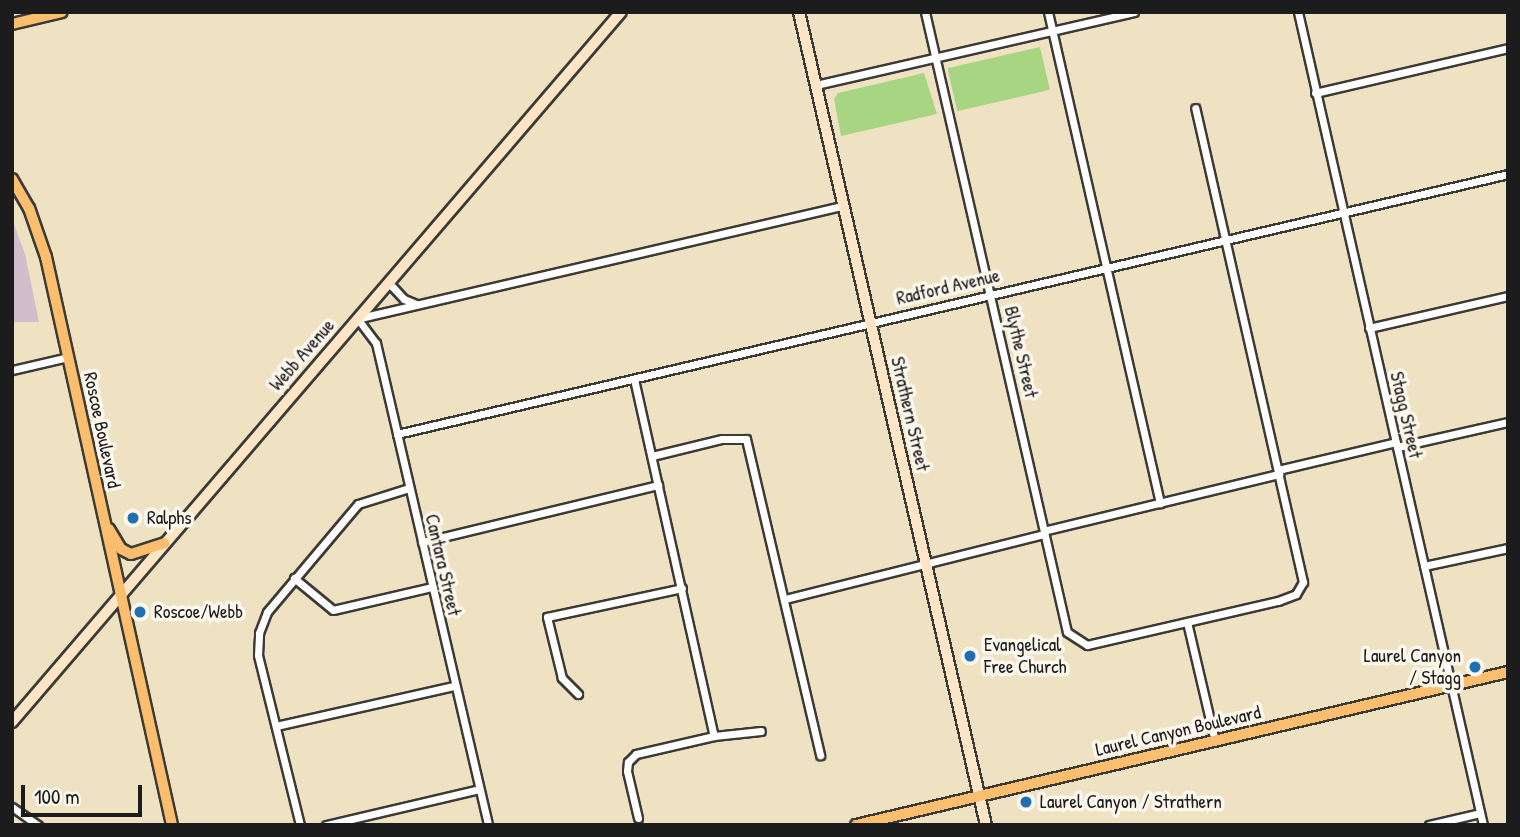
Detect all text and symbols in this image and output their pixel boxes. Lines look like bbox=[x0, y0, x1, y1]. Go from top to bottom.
street label: Radford Avenue bbox=[894, 264, 1002, 310]
street label: Blythe Street bbox=[999, 304, 1043, 400]
street label: Webb Avenue bbox=[265, 315, 339, 395]
street label: Strathern Street bbox=[886, 355, 934, 473]
street label: Stagg Street bbox=[1385, 369, 1427, 461]
street label: Roscoe Boulevard bbox=[79, 370, 125, 490]
place label: Ralphs bbox=[147, 507, 192, 529]
marker: Ralphs bbox=[125, 510, 141, 526]
street label: Cantara Street bbox=[420, 512, 466, 618]
place label: Roscoe/Webb bbox=[154, 601, 243, 623]
marker: Roscoe/Webb bbox=[132, 604, 148, 620]
place label: Evangelical Free Church bbox=[984, 634, 1067, 678]
place label: Laurel Canyon / Stagg bbox=[1364, 645, 1461, 689]
marker: Evangelical Free Church bbox=[962, 648, 978, 664]
marker: Laurel Canyon / Stagg bbox=[1467, 659, 1483, 675]
street label: Laurel Canyon Boulevard bbox=[1093, 701, 1263, 761]
scale bar bbox=[24, 770, 145, 814]
text: 100 m bbox=[34, 782, 80, 811]
place label: Laurel Canyon / Strathern bbox=[1040, 791, 1222, 813]
marker: Laurel Canyon / Strathern bbox=[1018, 794, 1034, 810]

